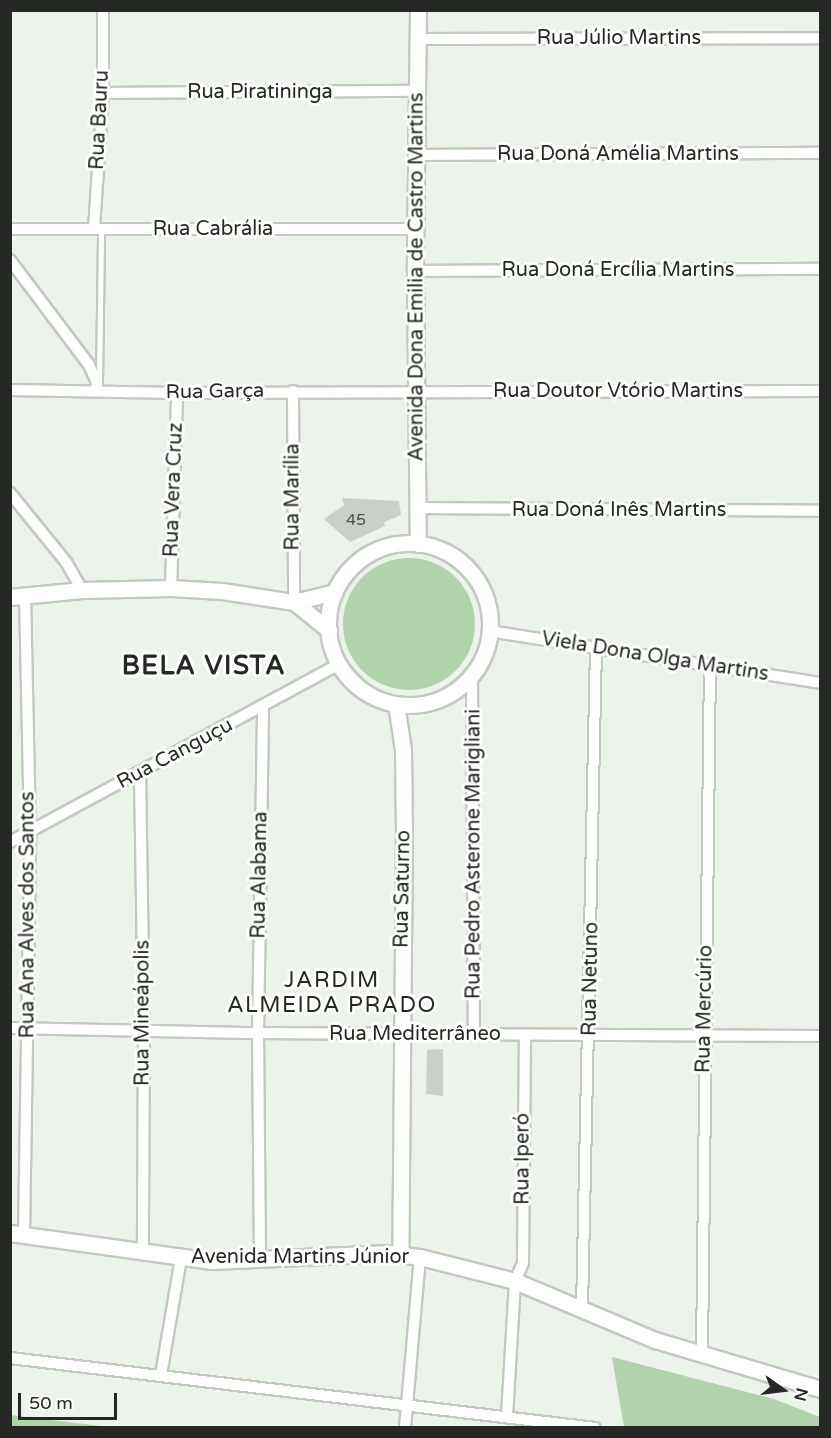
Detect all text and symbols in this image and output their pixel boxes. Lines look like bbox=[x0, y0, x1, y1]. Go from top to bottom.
street label: Rua Júlio Martins bbox=[537, 26, 701, 50]
street label: Rua Bauru bbox=[85, 69, 115, 171]
street label: Rua Piratininga bbox=[187, 80, 333, 104]
street label: Avenida Dona Emilia de Castro Martins bbox=[405, 93, 429, 461]
street label: Rua Doná Amélia Martins bbox=[497, 142, 739, 166]
street label: Rua Cabrália bbox=[153, 217, 273, 241]
street label: Rua Doná Ercília Martins bbox=[502, 258, 734, 282]
street label: Rua Garça bbox=[166, 379, 264, 405]
street label: Rua Doutor Vtório Martins bbox=[493, 379, 743, 403]
street label: Rua Vera Cruz bbox=[160, 422, 188, 558]
street label: Rua Marília bbox=[281, 443, 305, 551]
street label: Rua Doná Inês Martins bbox=[512, 498, 726, 522]
house number: 45 bbox=[346, 510, 366, 530]
street label: Viela Dona Olga Martins bbox=[540, 627, 770, 687]
district label: BELA VISTA bbox=[122, 650, 286, 682]
street label: Rua Pedro Asterone Marigliani bbox=[462, 709, 486, 999]
street label: Rua Canguçu bbox=[113, 713, 237, 795]
street label: Rua Ana Alves dos Santos bbox=[16, 792, 40, 1038]
street label: Rua Alabama bbox=[247, 811, 273, 939]
street label: Rua Saturno bbox=[390, 830, 416, 948]
street label: Rua Netuno bbox=[578, 922, 604, 1036]
street label: Rua Mineápolis bbox=[131, 940, 155, 1086]
street label: Rua Mercúrio bbox=[692, 945, 718, 1073]
district label: JARDIM ALMEIDA PRADO bbox=[227, 967, 437, 1018]
street label: Rua Mediterrâneo bbox=[329, 1022, 501, 1046]
street label: Rua Iperó bbox=[511, 1113, 535, 1205]
street label: Avenida Martins Júnior bbox=[191, 1245, 409, 1269]
north arrow bbox=[753, 1360, 813, 1420]
scale bar bbox=[21, 1381, 120, 1419]
text: N bbox=[789, 1386, 812, 1403]
text: 50 m bbox=[29, 1392, 73, 1414]

